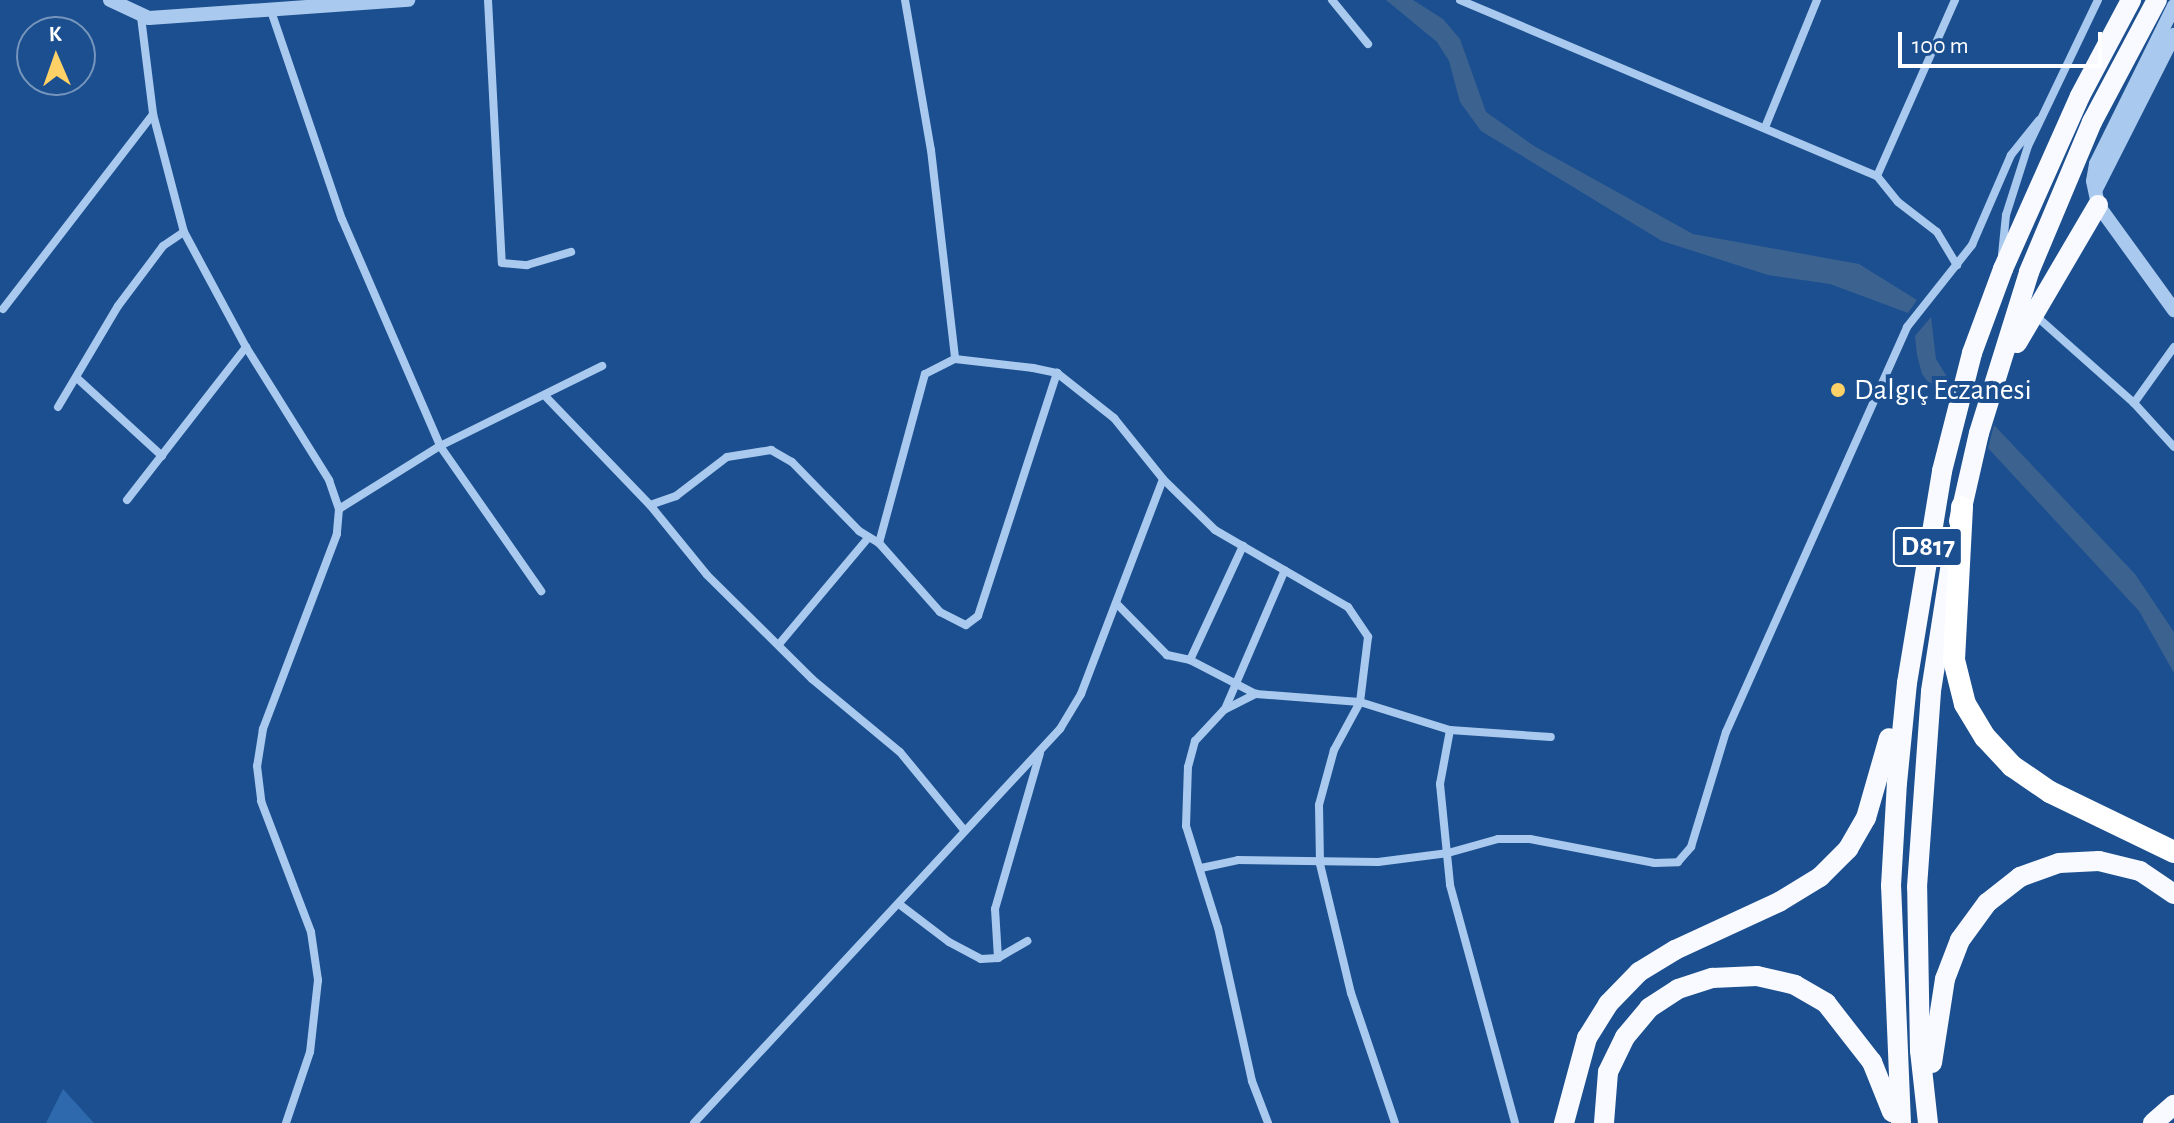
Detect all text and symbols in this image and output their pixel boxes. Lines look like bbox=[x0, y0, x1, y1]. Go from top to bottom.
north arrow bbox=[16, 16, 96, 96]
scale bar bbox=[1902, 16, 2106, 66]
text: K bbox=[48, 23, 62, 45]
text: 100 m bbox=[1912, 34, 1969, 58]
place label: Dalgıç Eczanesi bbox=[1854, 372, 2032, 408]
marker: Dalgıç Eczanesi bbox=[1829, 381, 1847, 399]
road number: D817 bbox=[1892, 523, 1964, 571]

